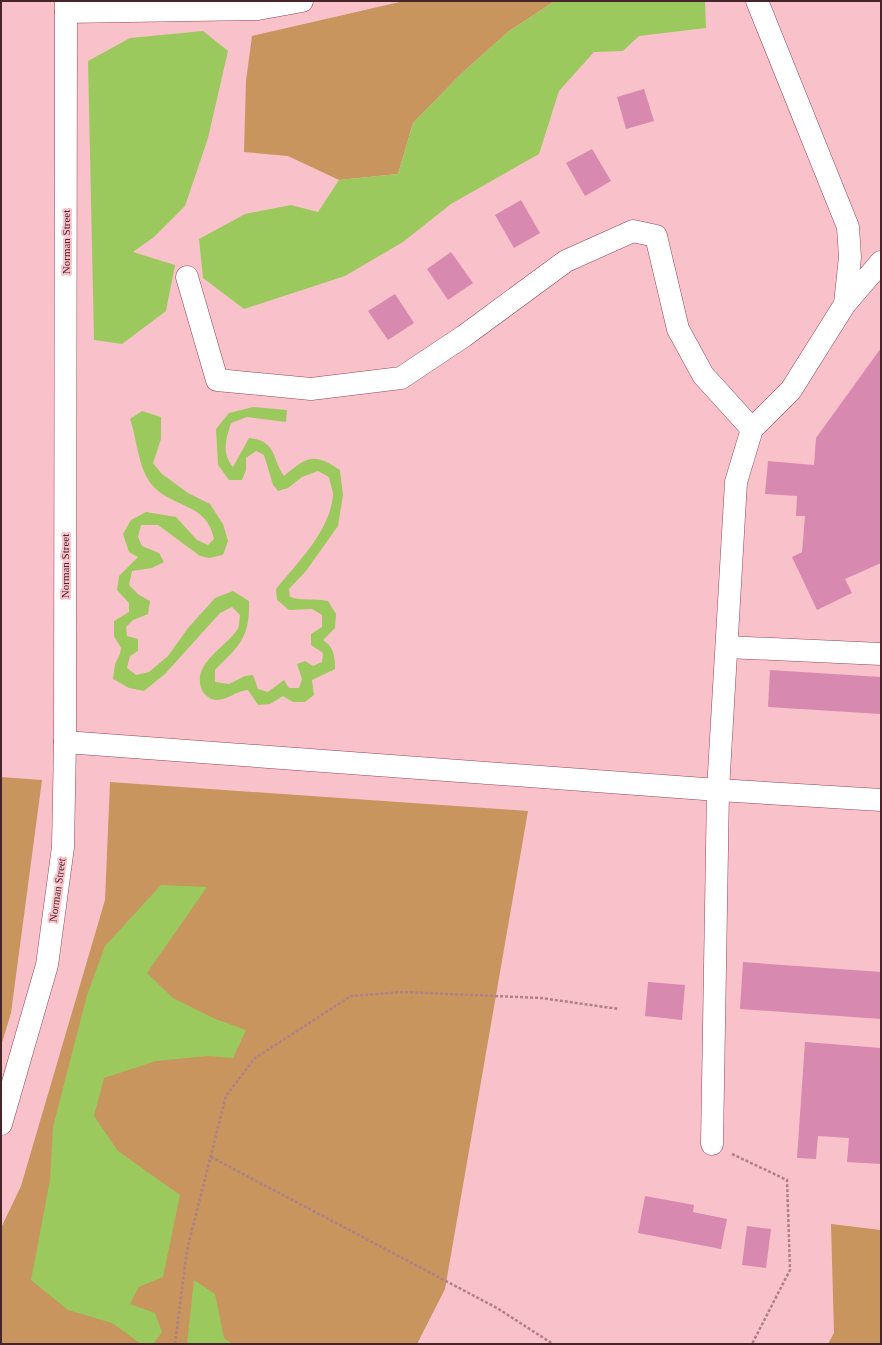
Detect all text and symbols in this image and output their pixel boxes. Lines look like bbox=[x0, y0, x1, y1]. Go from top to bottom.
street label: Norman Street bbox=[60, 210, 72, 274]
street label: Norman Street bbox=[59, 534, 71, 598]
street label: Norman Street bbox=[47, 857, 67, 923]

